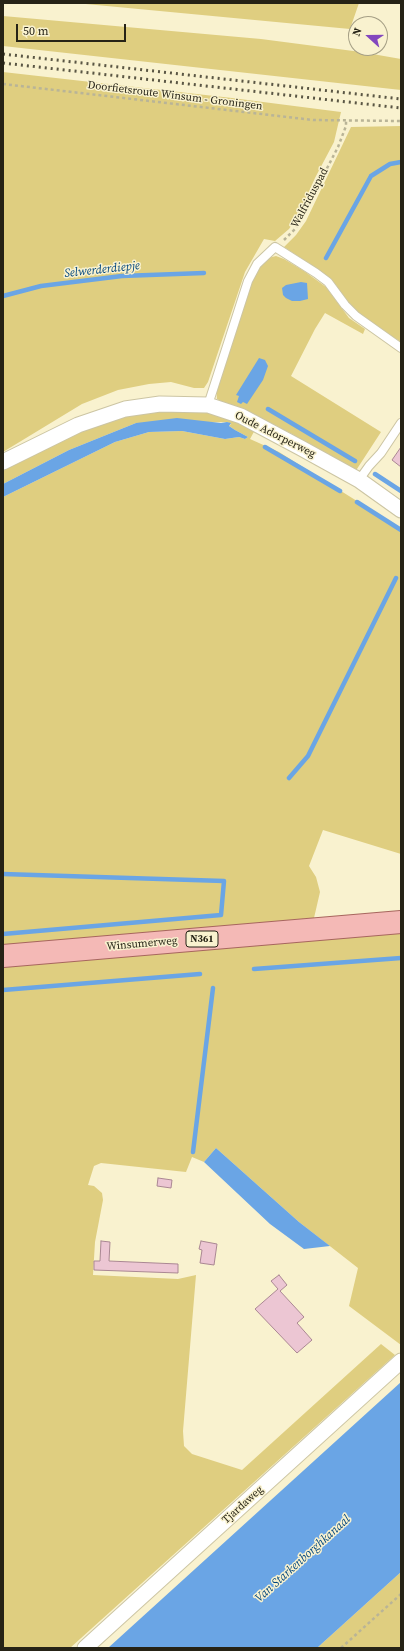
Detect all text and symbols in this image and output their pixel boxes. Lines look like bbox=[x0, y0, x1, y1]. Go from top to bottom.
scale bar bbox=[18, 16, 128, 42]
north arrow bbox=[348, 16, 388, 56]
text: 50 m bbox=[23, 23, 49, 39]
text: N bbox=[349, 25, 366, 38]
street label: Doorfietsroute Winsum - Groningen bbox=[87, 79, 263, 113]
street label: Walfriduspad bbox=[289, 166, 331, 230]
water label: Selwerderdiepje bbox=[64, 259, 140, 281]
street label: Oude Adorperweg bbox=[232, 409, 318, 461]
road number: N361 bbox=[186, 931, 218, 947]
street label: Winsumerweg bbox=[106, 934, 178, 954]
street label: Tjardaweg bbox=[220, 1483, 266, 1527]
water label: Van Starkenborghkanaal bbox=[252, 1512, 354, 1606]

